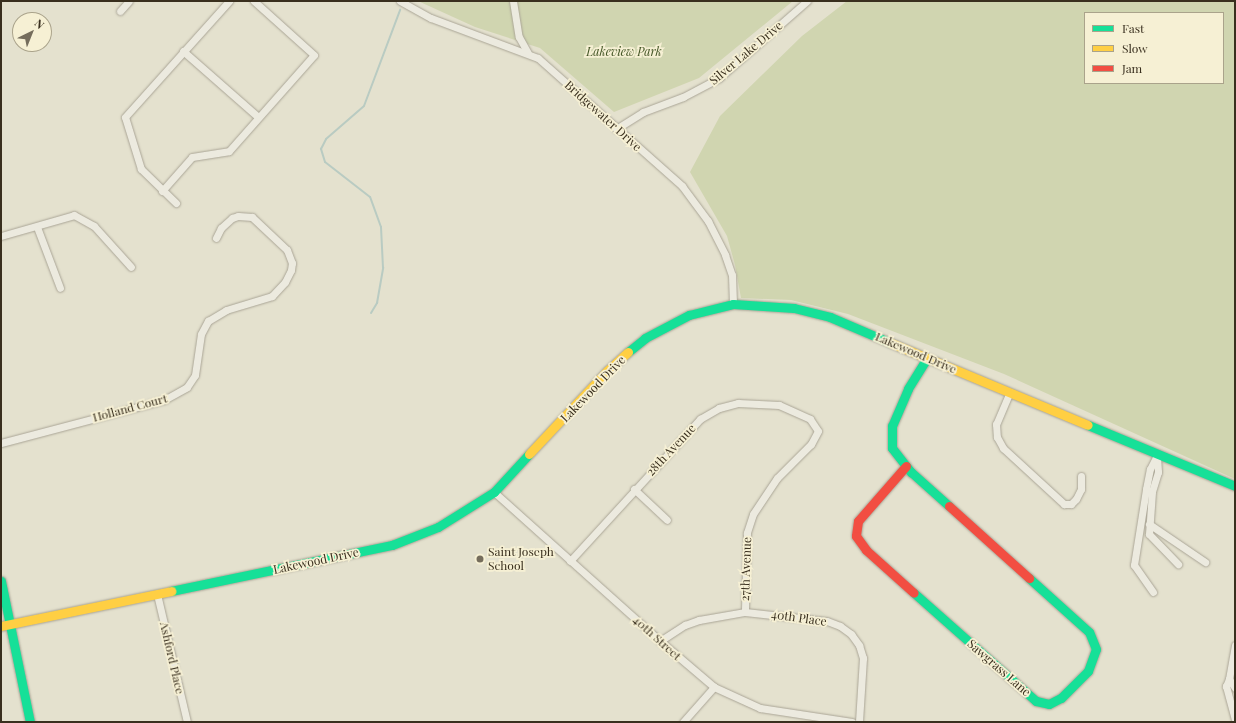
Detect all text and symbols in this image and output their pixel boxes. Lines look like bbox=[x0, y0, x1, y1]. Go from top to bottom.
north arrow bbox=[12, 12, 52, 52]
legend bbox=[1084, 12, 1224, 84]
text: N bbox=[32, 15, 48, 32]
street label: Silver Lake Drive bbox=[706, 18, 786, 88]
text: Fast bbox=[1122, 20, 1144, 36]
text: Slow bbox=[1122, 40, 1148, 56]
park label: Lakeview Park bbox=[586, 45, 662, 59]
text: Jam bbox=[1122, 60, 1142, 76]
street label: Bridgewater Drive bbox=[562, 78, 644, 154]
street label: Lakewood Drive bbox=[873, 329, 959, 377]
street label: Lakewood Drive bbox=[558, 353, 628, 425]
street label: Holland Court bbox=[91, 391, 169, 425]
street label: 28th Avenue bbox=[643, 421, 699, 479]
street label: 27th Avenue bbox=[738, 537, 754, 601]
street label: Lakewood Drive bbox=[272, 545, 360, 577]
place label: Saint Joseph School bbox=[488, 545, 554, 573]
marker: Saint Joseph School bbox=[475, 554, 485, 564]
street label: 40th Place bbox=[770, 607, 828, 629]
street label: 40th Street bbox=[630, 613, 684, 663]
street label: Ashford Place bbox=[157, 621, 187, 695]
street label: Sawgrass Lane bbox=[964, 637, 1034, 699]

